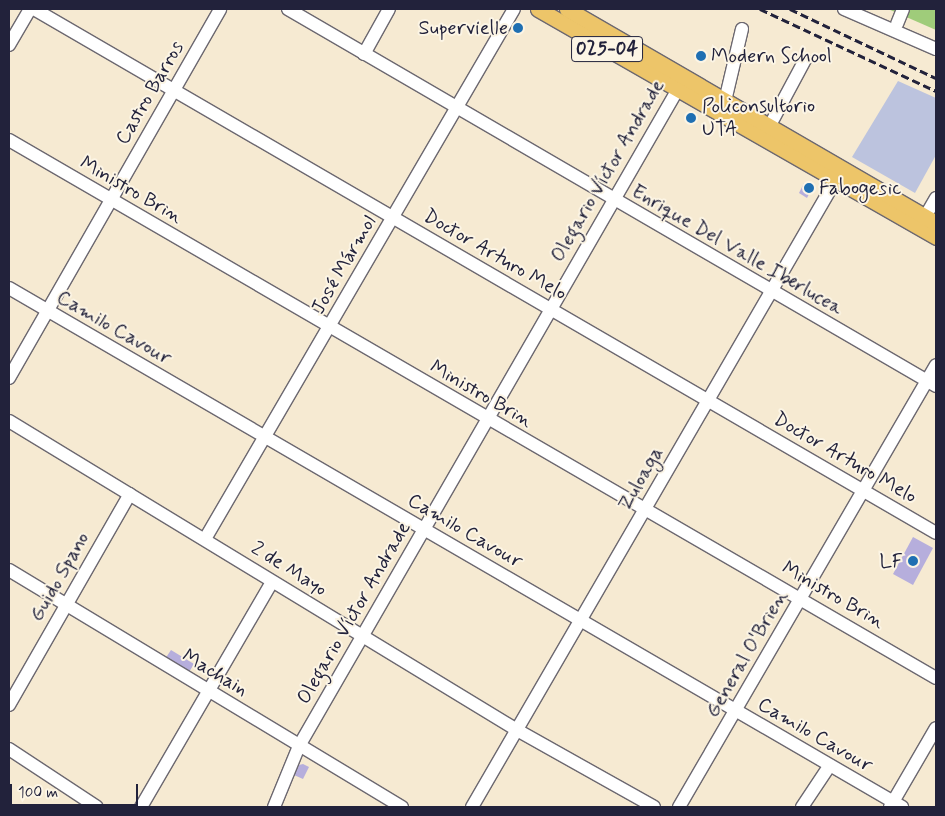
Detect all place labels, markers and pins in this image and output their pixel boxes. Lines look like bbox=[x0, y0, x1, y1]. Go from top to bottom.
place label: Supervielle bbox=[419, 16, 508, 40]
marker: Supervielle bbox=[512, 22, 524, 34]
place label: Modern School bbox=[711, 44, 832, 68]
marker: Modern School bbox=[695, 50, 707, 62]
place label: Policonsultorio UTA bbox=[702, 94, 815, 141]
marker: Policonsultorio UTA bbox=[684, 111, 698, 125]
place label: Fabogesic bbox=[819, 176, 901, 200]
marker: Fabogesic bbox=[803, 182, 815, 194]
place label: LF bbox=[879, 549, 903, 573]
marker: LF bbox=[907, 555, 919, 567]

